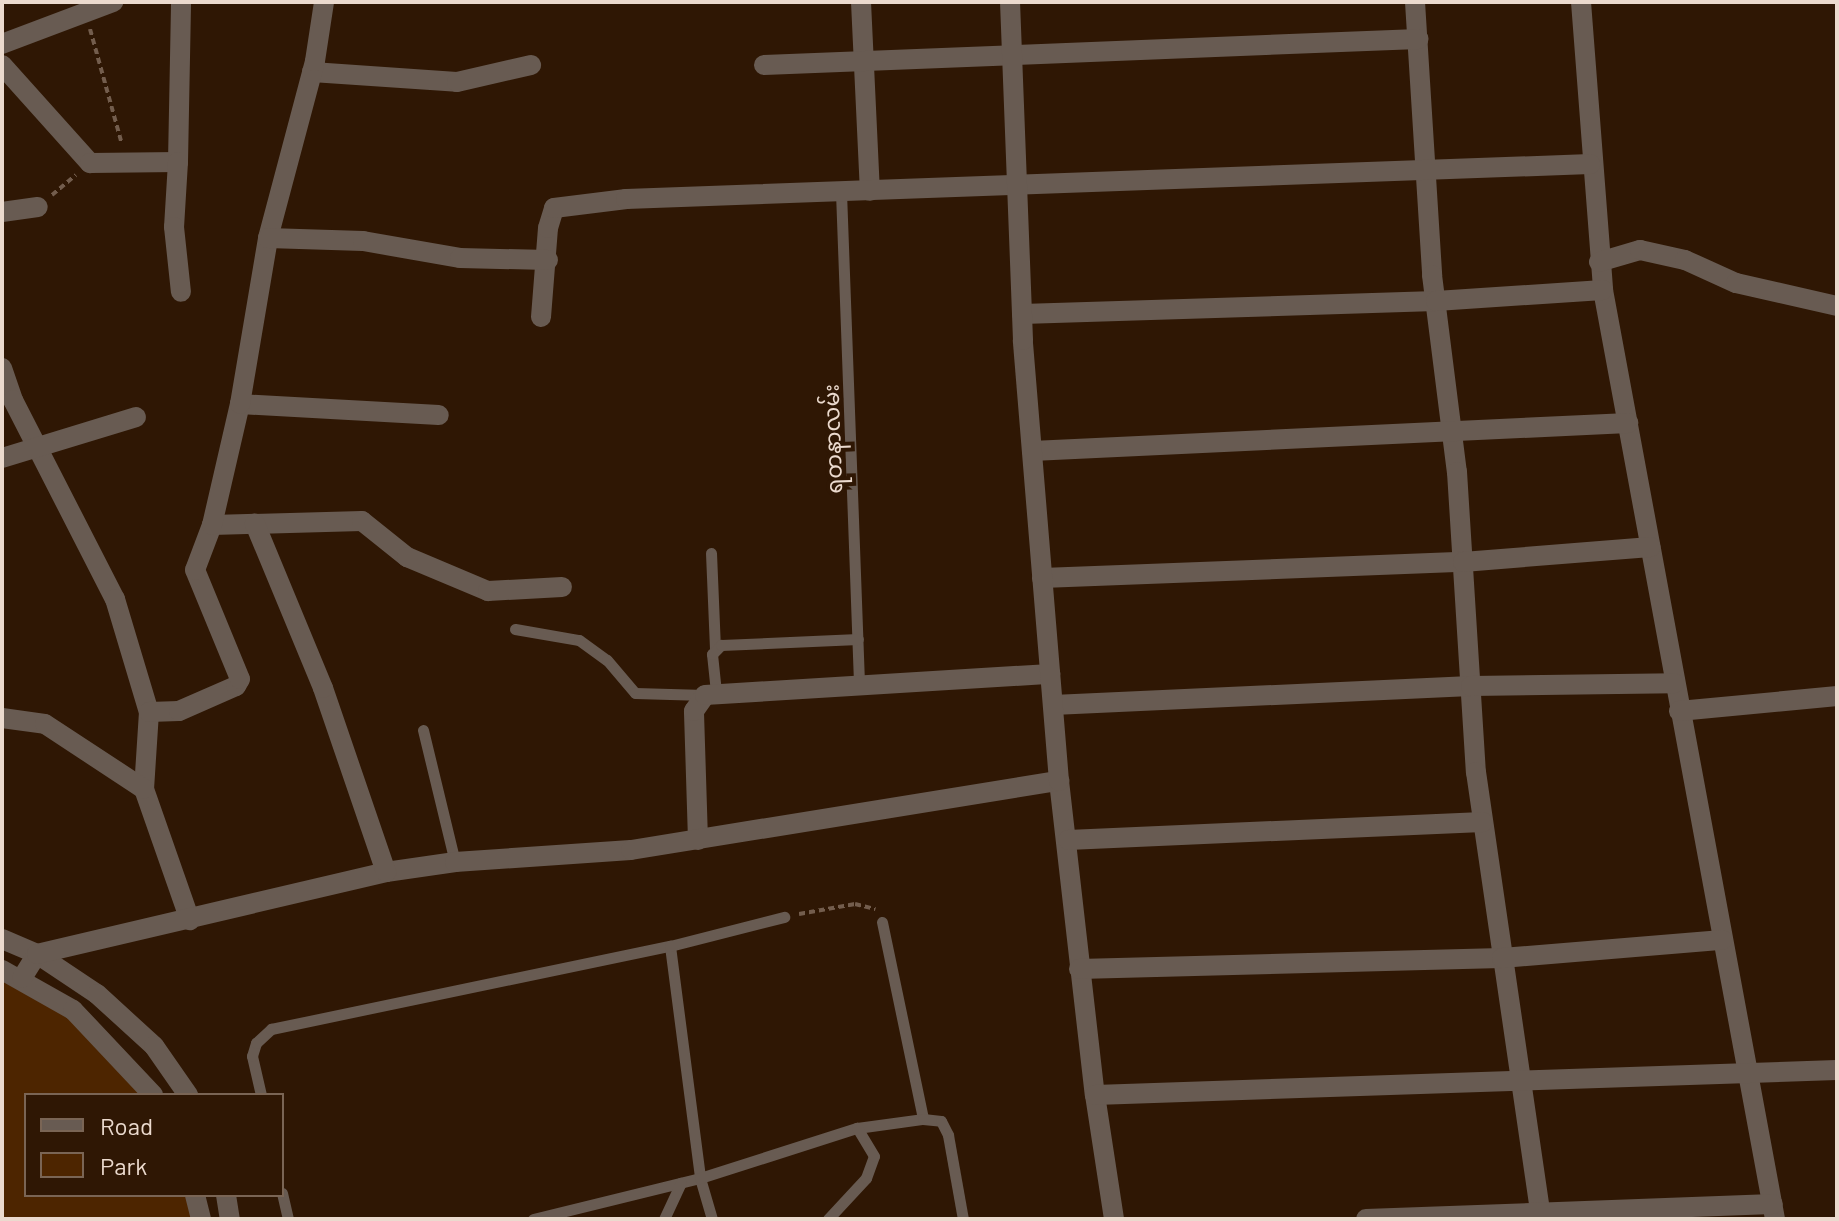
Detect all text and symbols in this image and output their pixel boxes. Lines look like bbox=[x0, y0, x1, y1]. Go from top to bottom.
street label: ရတနာလမ်း bbox=[817, 384, 847, 494]
legend bbox=[24, 1093, 284, 1197]
text: Road bbox=[100, 1111, 153, 1140]
text: Park bbox=[100, 1151, 147, 1180]

